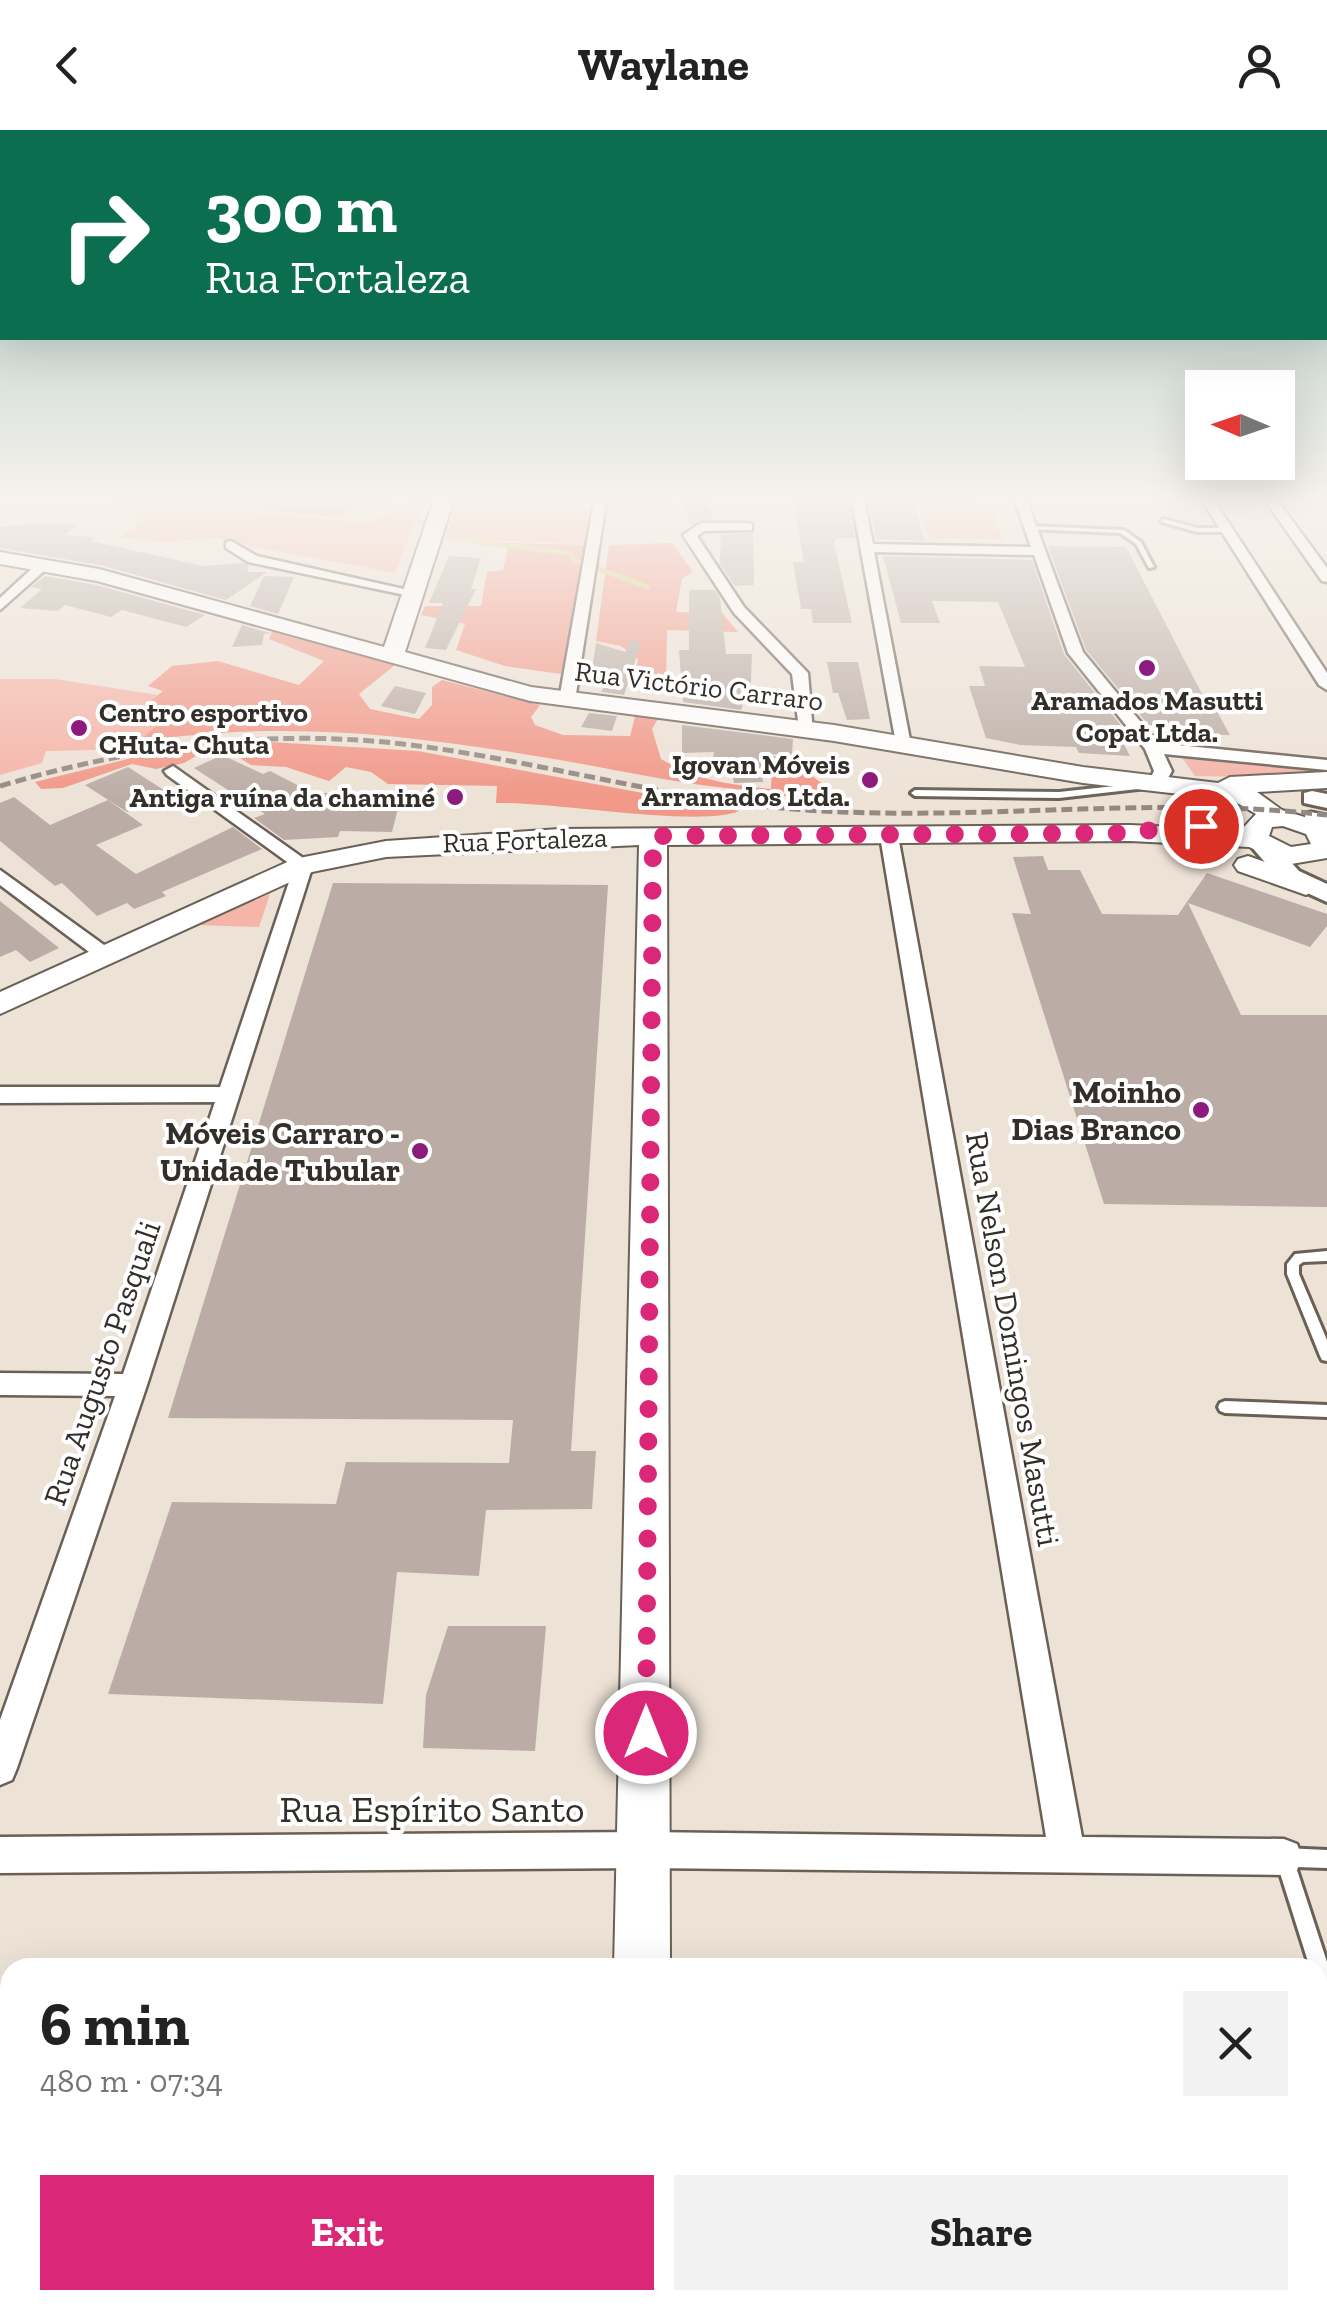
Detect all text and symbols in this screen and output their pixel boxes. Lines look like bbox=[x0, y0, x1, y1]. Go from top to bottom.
icon: back bbox=[40, 38, 95, 93]
text: Waylane bbox=[578, 38, 749, 92]
icon: person bbox=[1232, 38, 1287, 93]
text: 300 m bbox=[205, 166, 397, 250]
icon: right bbox=[40, 170, 170, 300]
text: Rua Fortaleza bbox=[205, 251, 470, 305]
north arrow bbox=[1185, 370, 1295, 480]
map controls bbox=[1185, 370, 1295, 480]
street label: Rua Victório Carraro bbox=[573, 654, 825, 718]
marker: Aramados Masutti Copat Ltda. bbox=[1136, 657, 1158, 679]
place label: Aramados Masutti Copat Ltda. bbox=[1031, 684, 1263, 749]
place label: Centro esportivo CHuta- Chuta bbox=[99, 696, 308, 761]
marker: Centro esportivo CHuta- Chuta bbox=[68, 717, 90, 739]
place label: Igovan Móveis Arramados Ltda. bbox=[641, 748, 850, 813]
marker: Igovan Móveis Arramados Ltda. bbox=[859, 769, 881, 791]
place label: Antiga ruína da chaminé bbox=[129, 781, 435, 814]
pin bbox=[1159, 784, 1244, 869]
marker: Antiga ruína da chaminé bbox=[444, 786, 466, 808]
icon: arrive bbox=[1174, 799, 1229, 854]
street label: Rua Fortaleza bbox=[442, 821, 609, 859]
place label: Moinho Dias Branco bbox=[1011, 1073, 1181, 1148]
marker: Moinho Dias Branco bbox=[1190, 1099, 1212, 1121]
place label: Móveis Carraro - Unidade Tubular bbox=[160, 1114, 400, 1189]
street label: Rua Nelson Domingos Masutti bbox=[958, 1129, 1068, 1549]
marker: Móveis Carraro - Unidade Tubular bbox=[409, 1140, 431, 1162]
street label: Rua Augusto Pasquali bbox=[35, 1216, 169, 1510]
position arrow bbox=[594, 1681, 698, 1785]
street label: Rua Espírito Santo bbox=[279, 1786, 585, 1832]
text: 6 min bbox=[40, 1988, 189, 2060]
button: close bbox=[1183, 1991, 1288, 2096]
text: 480 m · 07:34 bbox=[40, 2062, 223, 2100]
button: Exit bbox=[40, 2175, 654, 2290]
button: Share bbox=[674, 2175, 1288, 2290]

